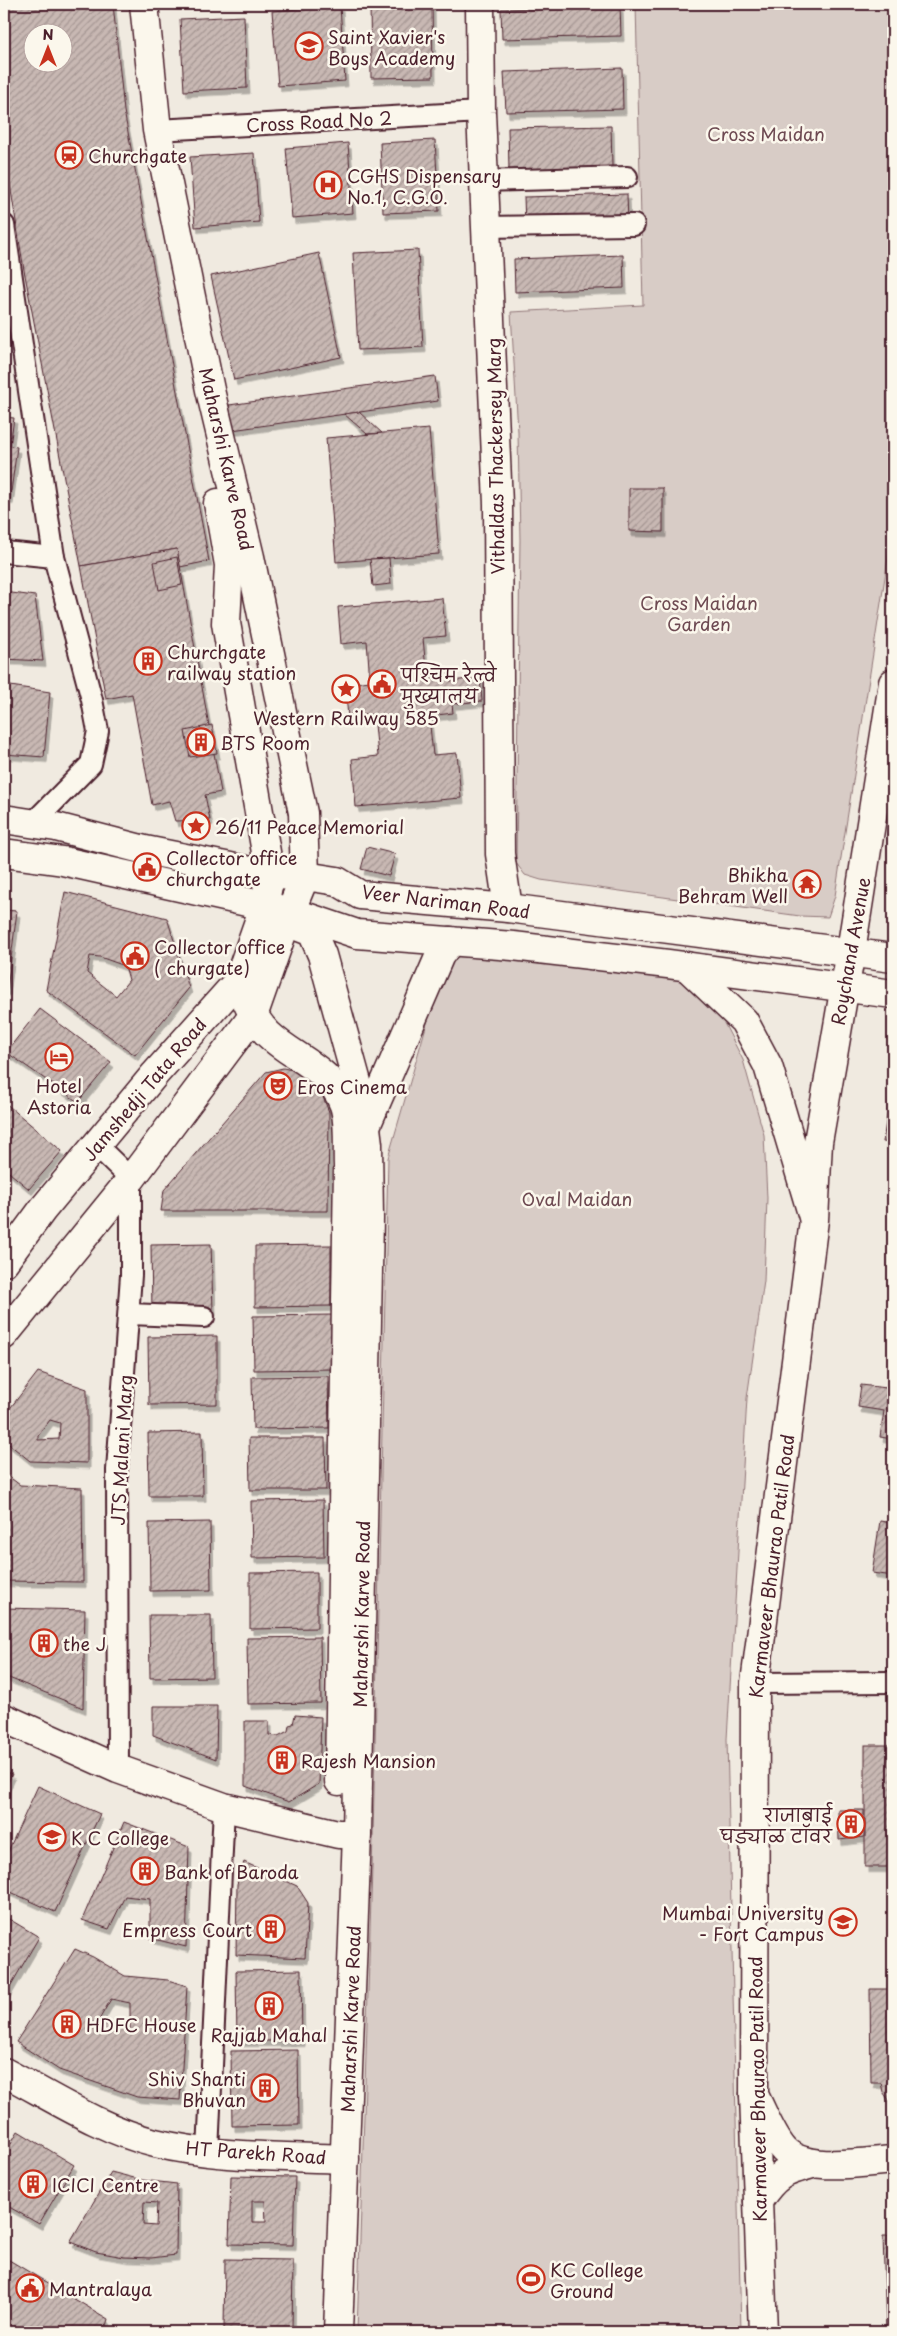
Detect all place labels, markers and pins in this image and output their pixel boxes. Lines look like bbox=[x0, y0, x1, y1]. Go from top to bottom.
place label: Saint Xavier's Boys Academy bbox=[328, 23, 455, 71]
school or university icon: Saint Xavier's Boys Academy bbox=[294, 31, 324, 61]
station icon: Churchgate bbox=[54, 140, 84, 170]
place label: Churchgate bbox=[88, 142, 187, 169]
place label: CGHS Dispensary No.1, C.G.O. bbox=[347, 162, 502, 210]
hospital icon: CGHS Dispensary No.1, C.G.O. bbox=[313, 170, 343, 200]
place label: Churchgate railway station bbox=[167, 638, 296, 686]
building icon: Churchgate railway station bbox=[133, 646, 163, 676]
place label: पश्चिम रेल्वे मुख्यालय bbox=[400, 660, 498, 710]
public building icon: पश्चिम रेल्वे मुख्यालय bbox=[367, 669, 397, 699]
place icon: Western Railway 585 bbox=[331, 674, 361, 704]
place label: Western Railway 585 bbox=[253, 704, 439, 731]
building icon: BTS Room bbox=[186, 727, 216, 757]
place label: BTS Room bbox=[220, 729, 310, 756]
place icon: 26/11 Peace Memorial bbox=[181, 811, 211, 841]
place label: 26/11 Peace Memorial bbox=[215, 813, 404, 840]
place label: Collector office churchgate bbox=[166, 844, 297, 892]
public building icon: Collector office churchgate bbox=[132, 852, 162, 882]
place label: Bhikha Behram Well bbox=[678, 861, 789, 909]
temple icon: Bhikha Behram Well bbox=[792, 869, 822, 899]
place label: Collector office ( churgate) bbox=[154, 933, 285, 981]
public building icon: Collector office ( churgate) bbox=[120, 941, 150, 971]
hotel icon: Hotel Astoria bbox=[44, 1042, 74, 1072]
theatre icon: Eros Cinema bbox=[263, 1071, 293, 1101]
place label: Hotel Astoria bbox=[27, 1072, 92, 1120]
place label: Eros Cinema bbox=[297, 1073, 408, 1100]
building icon: the J bbox=[29, 1628, 59, 1658]
place label: the J bbox=[63, 1630, 107, 1657]
building icon: Rajesh Mansion bbox=[267, 1745, 297, 1775]
place label: Rajesh Mansion bbox=[301, 1747, 436, 1774]
place label: राजाबाई घड्याळ टॉवर bbox=[719, 1801, 834, 1849]
building icon: राजाबाई घड्याळ टॉवर bbox=[836, 1809, 866, 1839]
school or university icon: K C College bbox=[37, 1822, 67, 1852]
place label: K C College bbox=[71, 1824, 169, 1851]
building icon: Bank of Baroda bbox=[130, 1856, 160, 1886]
place label: Bank of Baroda bbox=[164, 1858, 299, 1885]
place label: Mumbai University - Fort Campus bbox=[662, 1899, 824, 1947]
school or university icon: Mumbai University - Fort Campus bbox=[828, 1907, 858, 1937]
building icon: Empress Court bbox=[256, 1914, 286, 1944]
place label: Empress Court bbox=[122, 1916, 252, 1943]
building icon: Rajjab Mahal bbox=[254, 1991, 284, 2021]
building icon: HDFC House bbox=[52, 2009, 82, 2039]
place label: HDFC House bbox=[86, 2011, 197, 2038]
place label: Rajjab Mahal bbox=[211, 2021, 327, 2048]
place label: Shiv Shanti Bhuvan bbox=[148, 2065, 246, 2113]
building icon: Shiv Shanti Bhuvan bbox=[250, 2073, 280, 2103]
building icon: ICICI Centre bbox=[18, 2169, 48, 2199]
place label: ICICI Centre bbox=[52, 2171, 159, 2198]
place label: KC College Ground bbox=[550, 2256, 644, 2304]
sports icon: KC College Ground bbox=[516, 2264, 546, 2294]
public building icon: Mantralaya bbox=[15, 2273, 45, 2303]
place label: Mantralaya bbox=[49, 2275, 152, 2302]

